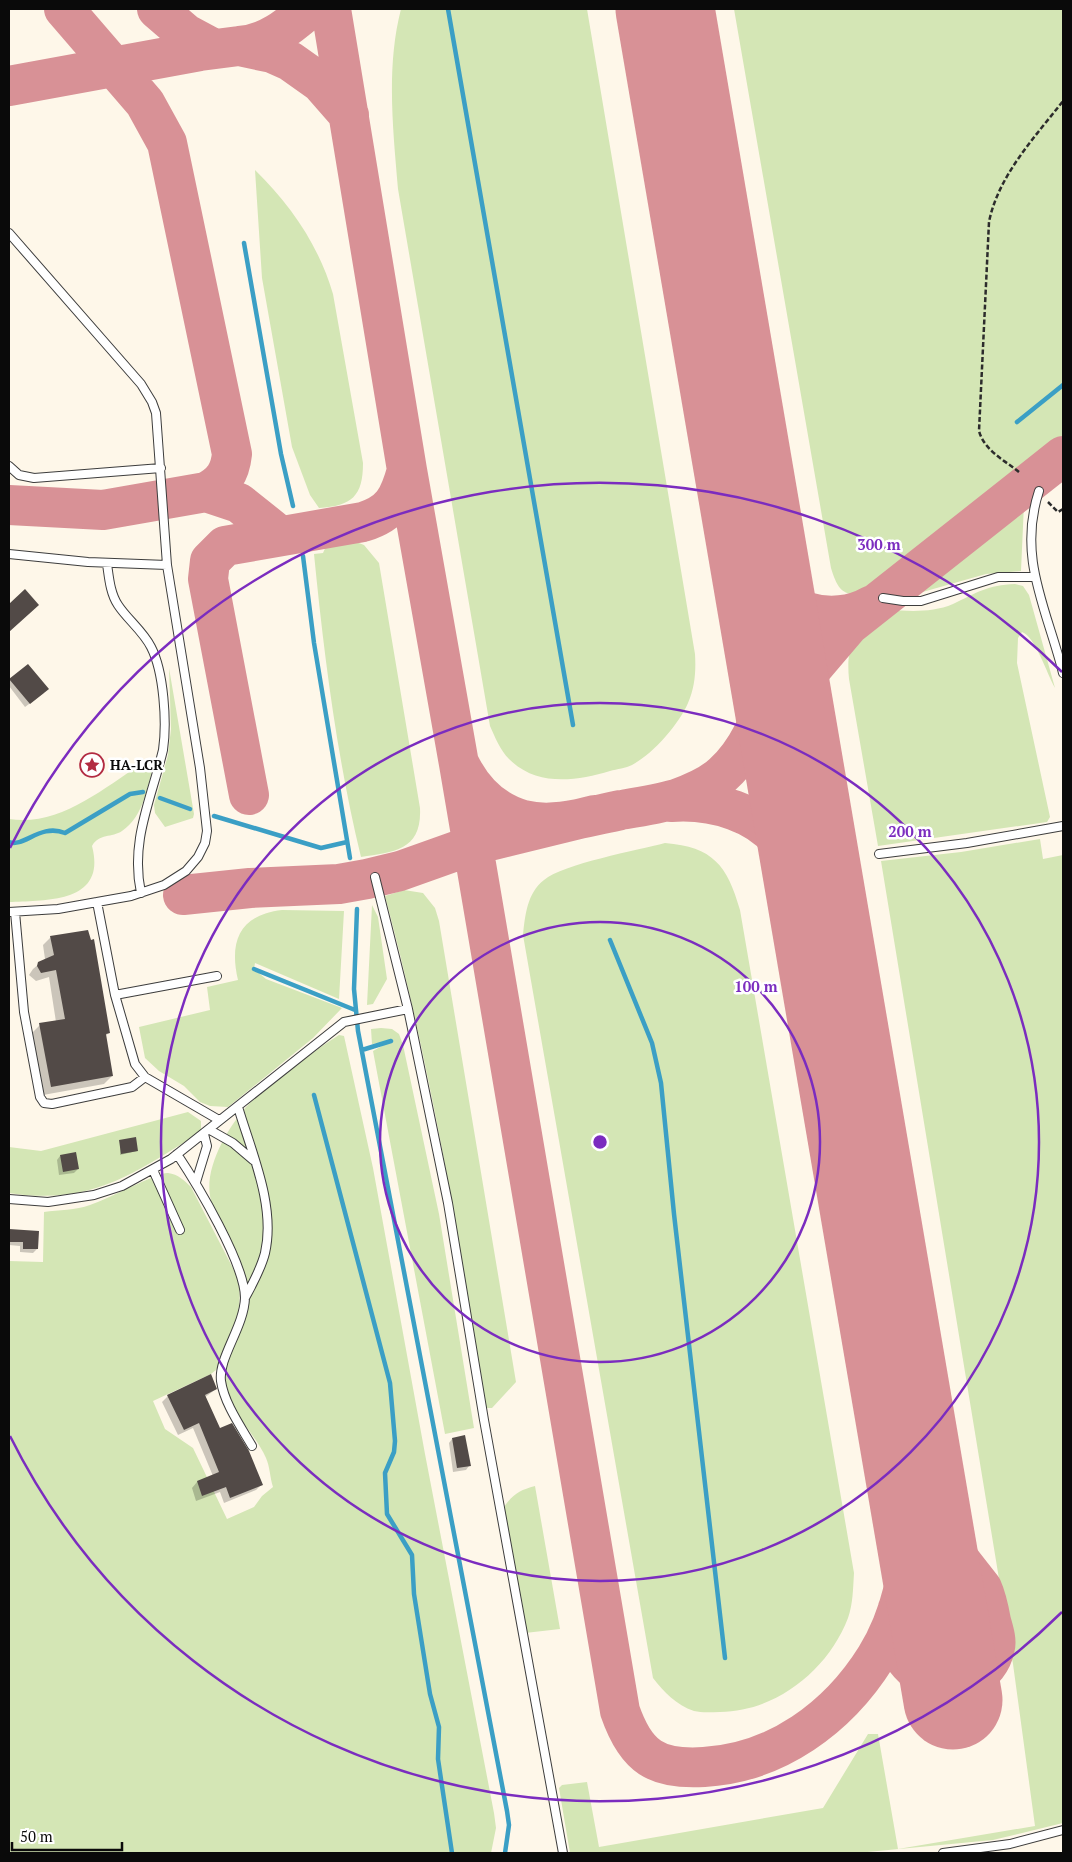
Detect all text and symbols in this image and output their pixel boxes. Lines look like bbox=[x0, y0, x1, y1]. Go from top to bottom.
text: 300 m bbox=[857, 534, 901, 554]
place icon: HA-LCR bbox=[79, 752, 105, 778]
place label: HA-LCR bbox=[110, 755, 163, 774]
text: 200 m bbox=[888, 821, 932, 841]
text: 100 m bbox=[734, 976, 778, 996]
centre of rings bbox=[591, 1133, 609, 1151]
scale bar bbox=[12, 1820, 122, 1852]
text: 50 m bbox=[20, 1826, 53, 1846]

